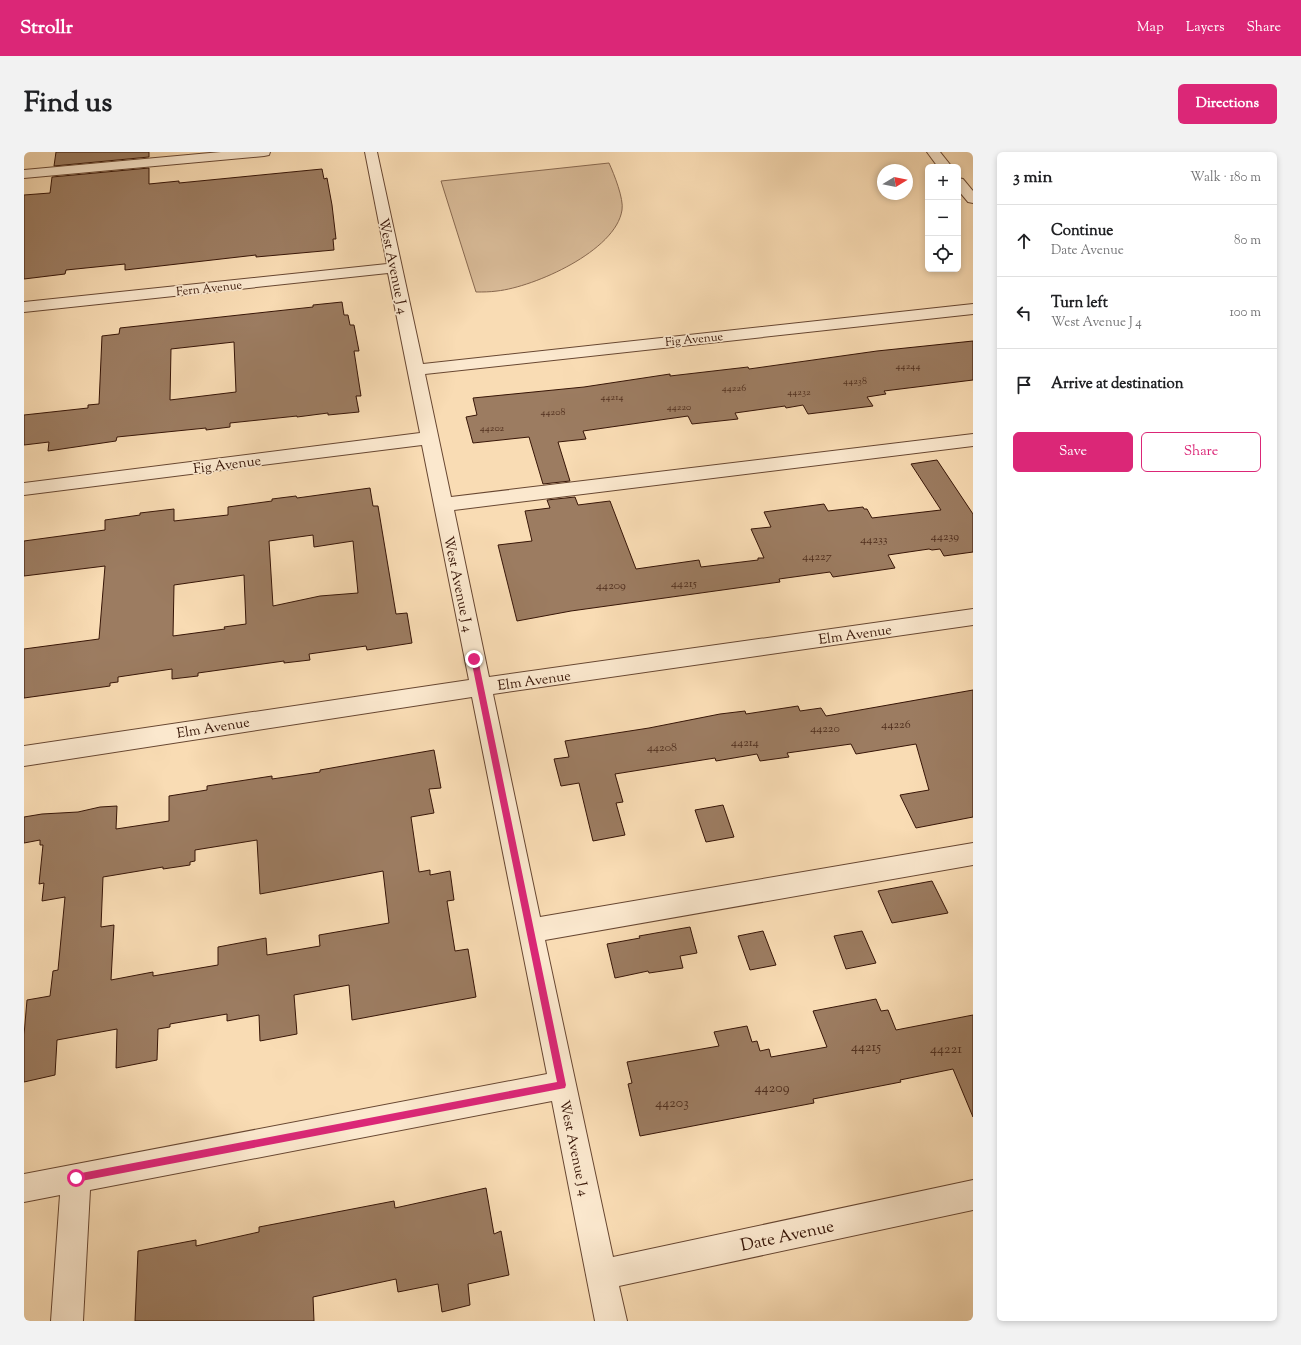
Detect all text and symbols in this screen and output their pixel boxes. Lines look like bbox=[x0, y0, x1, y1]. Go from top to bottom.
text: Strollr bbox=[20, 15, 73, 42]
text: Map bbox=[1137, 18, 1164, 38]
text: Layers bbox=[1186, 18, 1224, 38]
text: Share bbox=[1246, 18, 1281, 38]
text: Find us bbox=[24, 84, 112, 124]
button: Directions bbox=[1178, 84, 1277, 124]
north arrow bbox=[877, 164, 913, 200]
map controls bbox=[925, 164, 961, 272]
button: + bbox=[925, 164, 961, 200]
text: 3 min bbox=[1013, 166, 1052, 190]
text: Walk · 180 m bbox=[1190, 169, 1261, 187]
button: − bbox=[925, 200, 961, 236]
street label: West Avenue J 4 bbox=[372, 216, 412, 316]
text: Continue bbox=[1051, 221, 1113, 242]
icon: ahead bbox=[1013, 230, 1035, 252]
text: 80 m bbox=[1234, 232, 1261, 250]
button: locate bbox=[925, 236, 961, 272]
text: Date Avenue bbox=[1051, 242, 1124, 260]
street label: Fern Avenue bbox=[175, 277, 243, 301]
text: Turn left bbox=[1051, 293, 1108, 314]
icon: left bbox=[1013, 302, 1035, 324]
text: 100 m bbox=[1229, 304, 1261, 322]
text: West Avenue J 4 bbox=[1051, 314, 1142, 332]
street label: Fig Avenue bbox=[664, 328, 724, 352]
house number: 44244 bbox=[896, 359, 920, 374]
house number: 44238 bbox=[843, 374, 867, 389]
icon: arrive bbox=[1013, 374, 1035, 396]
text: Arrive at destination bbox=[1051, 374, 1184, 395]
house number: 44226 bbox=[722, 381, 746, 396]
house number: 44232 bbox=[787, 385, 811, 400]
house number: 44214 bbox=[600, 390, 624, 405]
house number: 44220 bbox=[667, 400, 691, 415]
house number: 44208 bbox=[540, 405, 566, 420]
house number: 44202 bbox=[480, 421, 505, 436]
button: Save bbox=[1013, 432, 1133, 472]
button: Share bbox=[1141, 432, 1261, 472]
street label: Fig Avenue bbox=[192, 452, 262, 480]
house number: 44239 bbox=[931, 528, 959, 546]
house number: 44233 bbox=[860, 531, 888, 549]
street label: West Avenue J 4 bbox=[437, 534, 477, 634]
house number: 44227 bbox=[802, 548, 832, 566]
house number: 44215 bbox=[671, 575, 697, 593]
house number: 44209 bbox=[596, 577, 626, 595]
street label: Elm Avenue bbox=[817, 621, 893, 651]
route end bbox=[465, 650, 483, 668]
street label: Elm Avenue bbox=[496, 667, 572, 697]
street label: Elm Avenue bbox=[175, 713, 251, 745]
house number: 44226 bbox=[881, 716, 911, 734]
house number: 44220 bbox=[810, 720, 840, 738]
house number: 44214 bbox=[731, 734, 759, 752]
house number: 44208 bbox=[647, 739, 677, 757]
house number: 44215 bbox=[851, 1038, 881, 1058]
house number: 44221 bbox=[930, 1040, 962, 1060]
house number: 44209 bbox=[755, 1079, 790, 1099]
house number: 44203 bbox=[655, 1094, 689, 1114]
street label: West Avenue J 4 bbox=[553, 1098, 593, 1198]
route start bbox=[67, 1169, 85, 1187]
street label: Date Avenue bbox=[738, 1215, 837, 1259]

